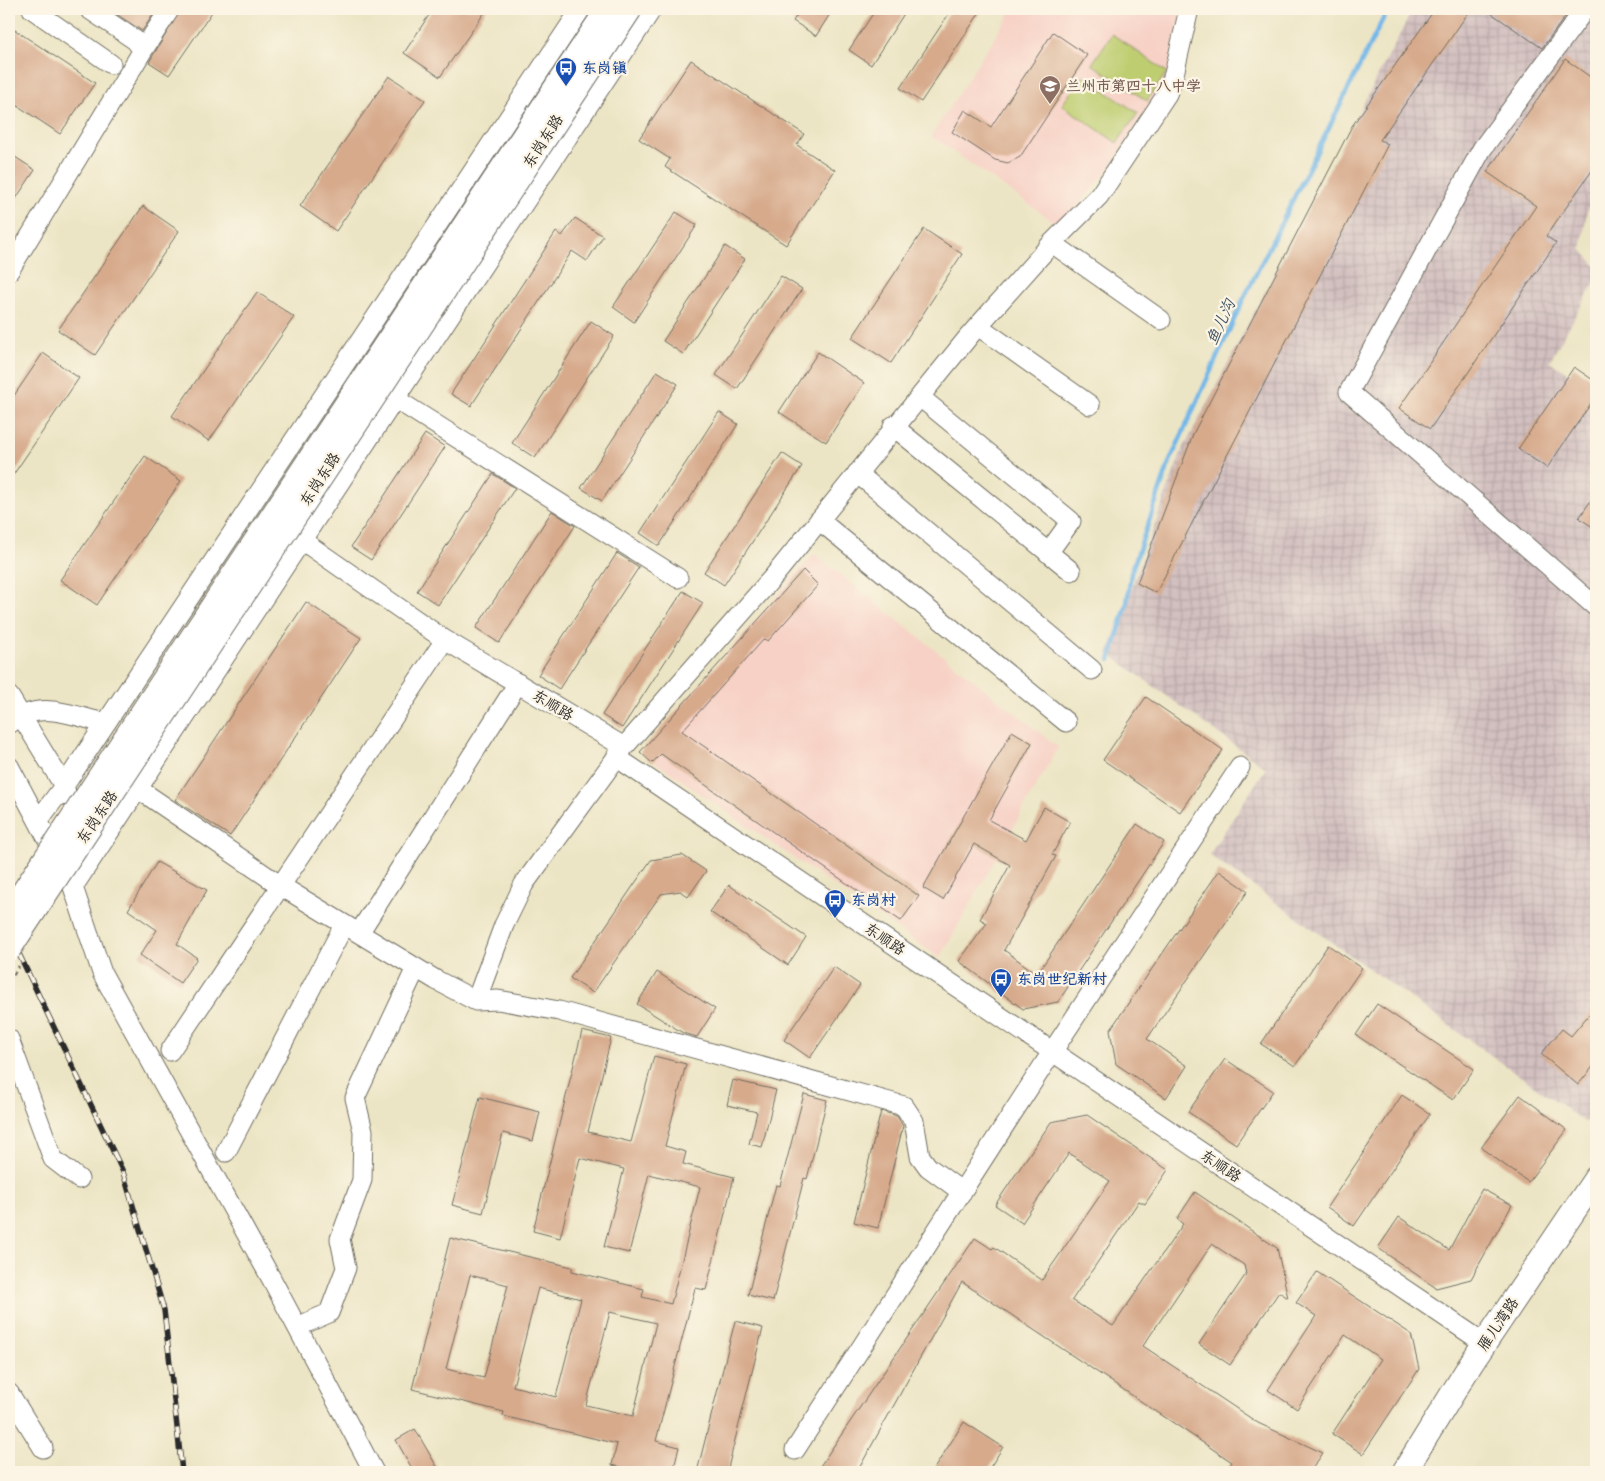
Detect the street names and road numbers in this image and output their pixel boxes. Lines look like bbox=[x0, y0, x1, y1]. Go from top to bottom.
street label: 东岗东路 bbox=[519, 111, 568, 172]
street label: 东岗东路 bbox=[296, 449, 345, 510]
street label: 东顺路 bbox=[529, 686, 577, 725]
street label: 东岗东路 bbox=[73, 787, 122, 847]
street label: 东顺路 bbox=[861, 919, 909, 960]
street label: 东顺路 bbox=[1197, 1146, 1245, 1187]
street label: 雁儿湾路 bbox=[1474, 1294, 1523, 1354]

